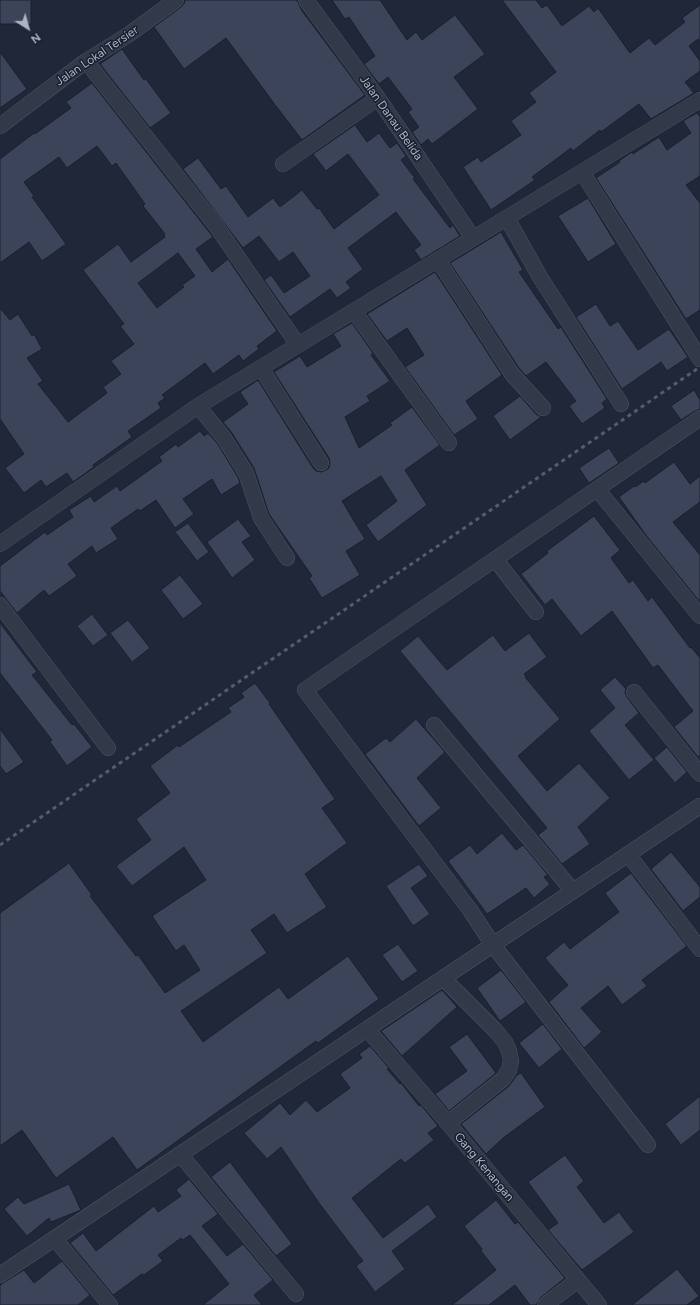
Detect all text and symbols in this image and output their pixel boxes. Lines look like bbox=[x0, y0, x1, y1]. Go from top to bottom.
north arrow bbox=[8, 8, 48, 48]
street label: Jalan Lokal Tersier bbox=[53, 23, 141, 89]
text: N bbox=[28, 30, 43, 46]
street label: Jalan Danau Belida bbox=[356, 73, 426, 163]
street label: Gang Kenangan bbox=[451, 1130, 517, 1204]

